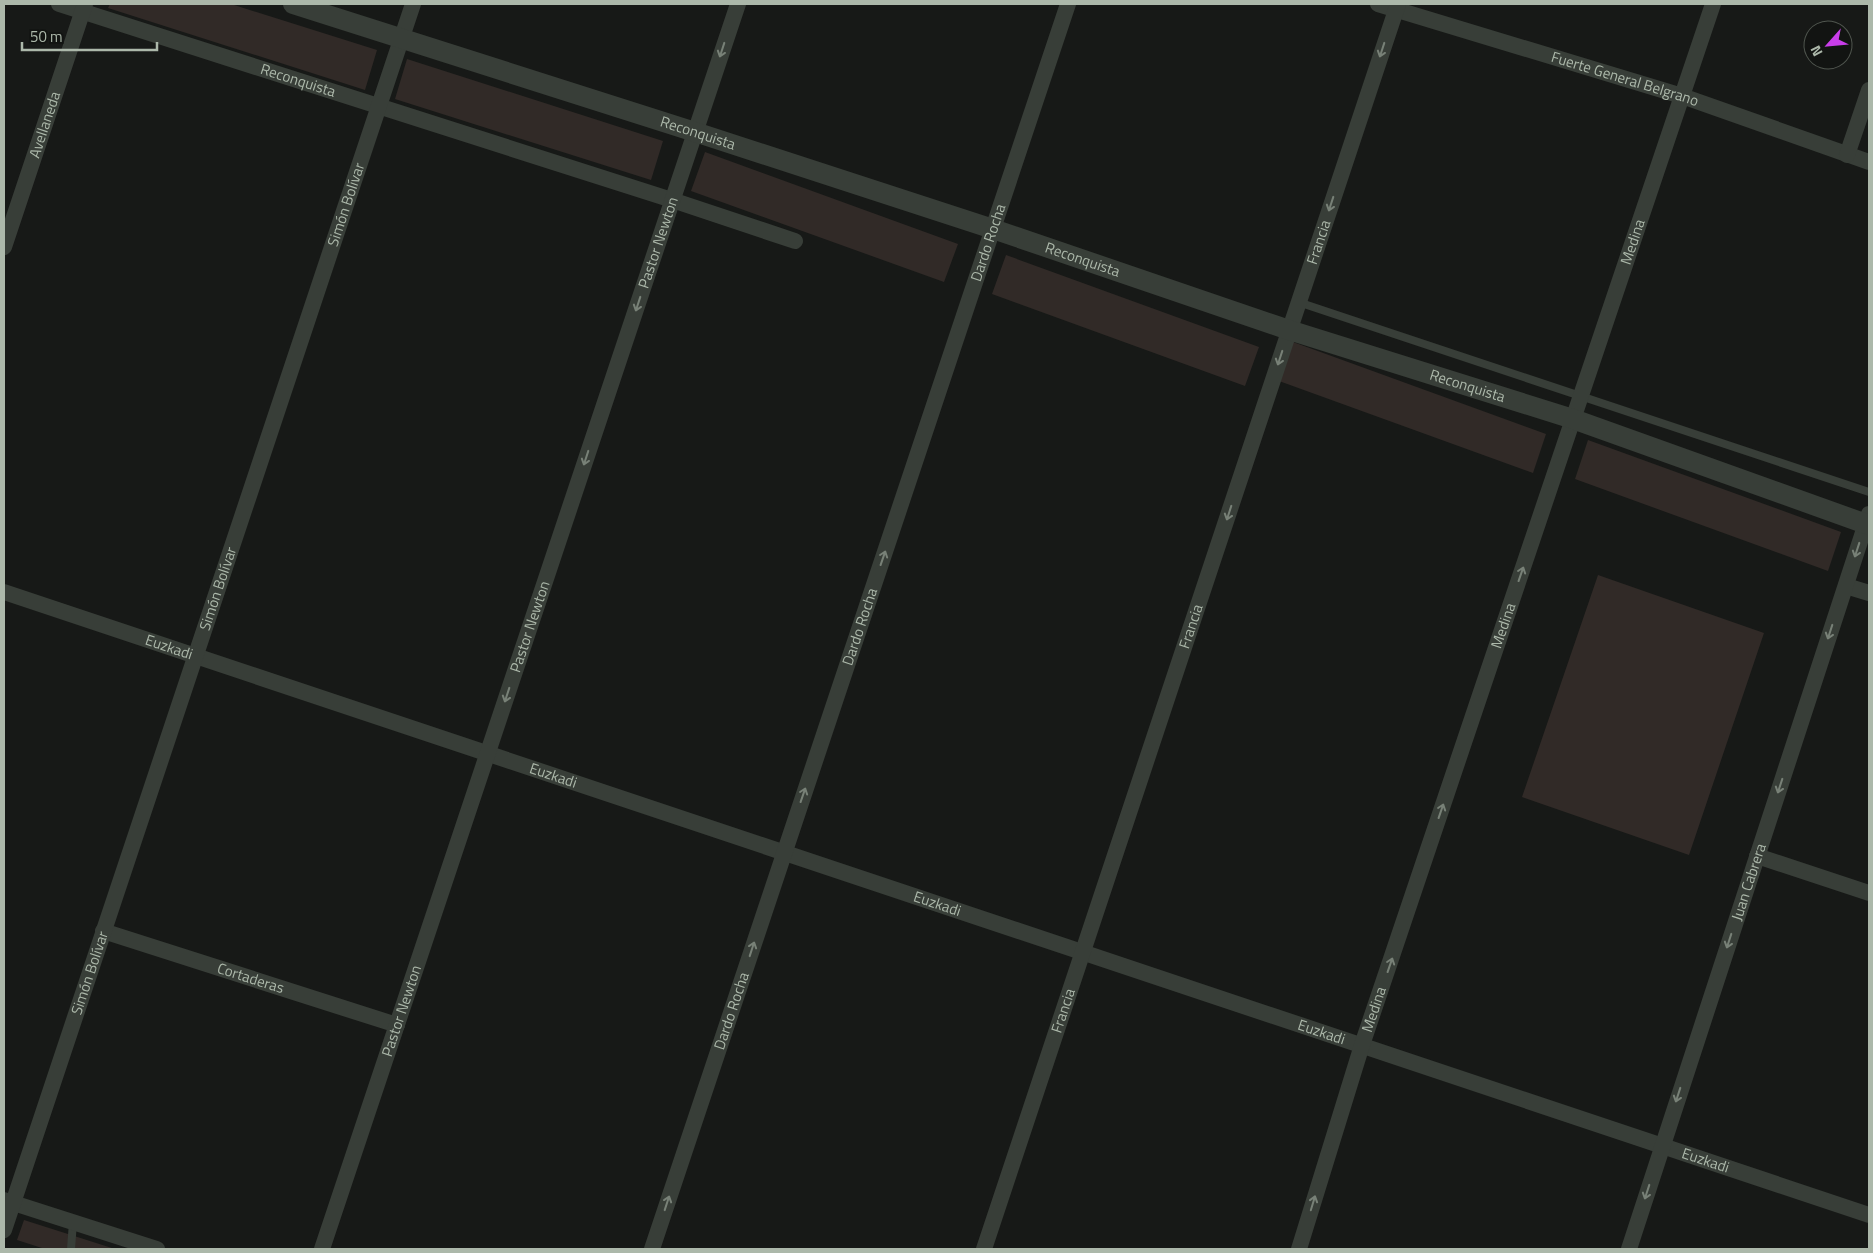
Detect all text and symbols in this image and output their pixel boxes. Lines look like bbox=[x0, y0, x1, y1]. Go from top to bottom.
scale bar bbox=[22, 20, 158, 52]
north arrow bbox=[1803, 20, 1853, 70]
text: 50 m bbox=[30, 25, 63, 48]
one-way arrow bbox=[717, 42, 727, 58]
one-way arrow bbox=[1377, 42, 1386, 57]
text: N bbox=[1804, 42, 1828, 60]
street label: Fuerte General Belgrano bbox=[1548, 45, 1702, 112]
street label: Reconquista bbox=[258, 57, 339, 103]
street label: Avellaneda bbox=[23, 88, 66, 161]
street label: Reconquista bbox=[657, 110, 739, 156]
street label: Simón Bolívar bbox=[321, 159, 370, 249]
street label: Pastor Newton bbox=[632, 194, 684, 291]
one-way arrow bbox=[1326, 196, 1335, 212]
street label: Dardo Rocha bbox=[964, 200, 1012, 284]
street label: Medina bbox=[1614, 215, 1651, 268]
street label: Francia bbox=[1300, 216, 1337, 267]
street label: Reconquista bbox=[1042, 236, 1124, 283]
one-way arrow bbox=[632, 295, 642, 311]
one-way arrow bbox=[1274, 350, 1284, 366]
street label: Reconquista bbox=[1427, 363, 1509, 408]
one-way arrow bbox=[581, 450, 590, 465]
one-way arrow bbox=[1223, 504, 1233, 520]
one-way arrow bbox=[1852, 541, 1862, 557]
street label: Simón Bolívar bbox=[193, 544, 242, 634]
one-way arrow bbox=[879, 551, 888, 566]
one-way arrow bbox=[1517, 566, 1526, 582]
street label: Pastor Newton bbox=[503, 578, 555, 675]
street label: Dardo Rocha bbox=[836, 584, 883, 668]
street label: Medina bbox=[1485, 599, 1521, 651]
street label: Francia bbox=[1172, 601, 1209, 652]
one-way arrow bbox=[1825, 624, 1835, 640]
street label: Euzkadi bbox=[142, 628, 196, 665]
one-way arrow bbox=[502, 687, 511, 702]
street label: Euzkadi bbox=[527, 756, 580, 794]
one-way arrow bbox=[1774, 778, 1784, 794]
one-way arrow bbox=[799, 788, 809, 804]
one-way arrow bbox=[1437, 803, 1447, 819]
street label: Juan Cabrera bbox=[1725, 840, 1772, 924]
street label: Euzkadi bbox=[911, 885, 964, 922]
street label: Simón Bolívar bbox=[65, 928, 114, 1018]
one-way arrow bbox=[1724, 932, 1733, 948]
one-way arrow bbox=[748, 942, 757, 958]
street label: Cortaderas bbox=[214, 956, 287, 999]
one-way arrow bbox=[1385, 957, 1395, 973]
street label: Pastor Newton bbox=[375, 962, 427, 1060]
street label: Dardo Rocha bbox=[707, 968, 755, 1053]
street label: Medina bbox=[1355, 983, 1392, 1035]
street label: Francia bbox=[1045, 985, 1081, 1036]
street label: Euzkadi bbox=[1295, 1013, 1348, 1050]
one-way arrow bbox=[1673, 1087, 1682, 1102]
street label: Euzkadi bbox=[1679, 1141, 1733, 1179]
one-way arrow bbox=[1641, 1183, 1651, 1199]
one-way arrow bbox=[1309, 1195, 1319, 1211]
one-way arrow bbox=[663, 1196, 672, 1211]

